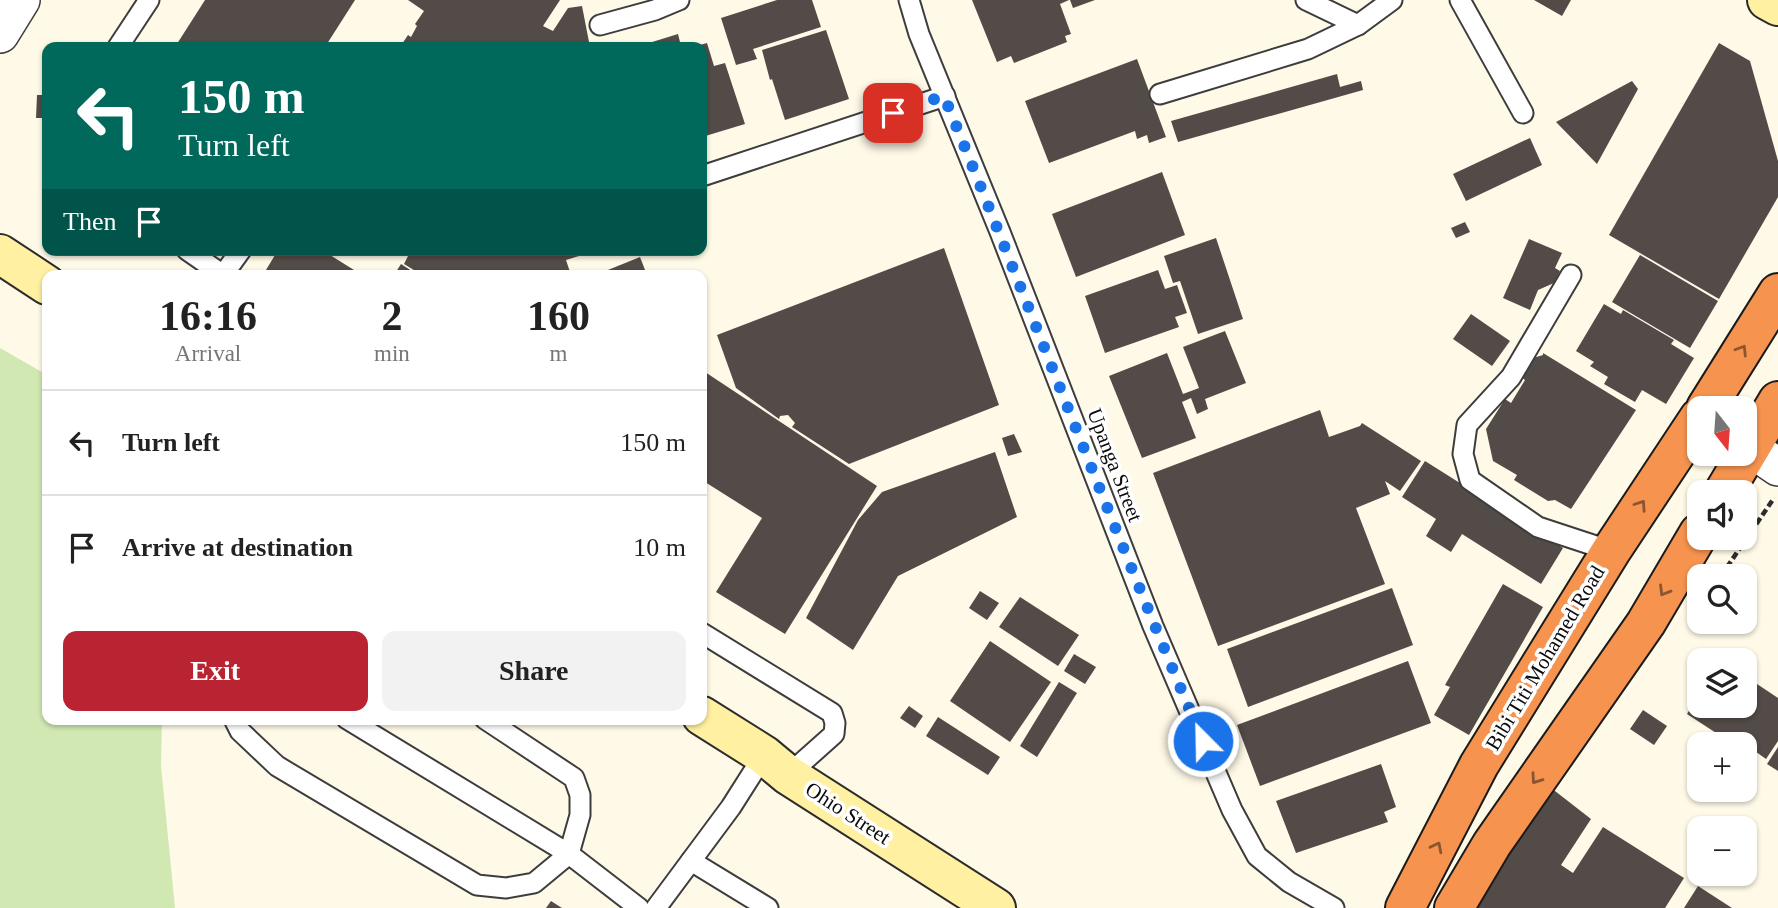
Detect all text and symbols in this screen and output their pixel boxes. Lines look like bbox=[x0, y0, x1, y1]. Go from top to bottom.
text: 150 m bbox=[178, 69, 305, 124]
icon: left bbox=[63, 70, 154, 161]
pin bbox=[863, 83, 923, 143]
icon: arrive bbox=[874, 94, 912, 132]
text: Turn left bbox=[178, 127, 290, 163]
icon: arrive bbox=[130, 203, 168, 241]
text: Then bbox=[63, 207, 116, 236]
text: 16:16 bbox=[159, 293, 257, 339]
text: 2 bbox=[381, 293, 402, 339]
text: 160 bbox=[527, 293, 590, 339]
text: Arrival bbox=[175, 341, 241, 366]
text: min bbox=[374, 341, 410, 366]
text: m bbox=[549, 341, 567, 366]
one-way arrow bbox=[1733, 345, 1746, 358]
north arrow bbox=[1687, 396, 1757, 466]
map controls bbox=[1687, 396, 1757, 886]
street label: Upanga Street bbox=[1082, 405, 1148, 525]
icon: left bbox=[63, 424, 101, 462]
text: Turn left bbox=[122, 428, 220, 457]
text: 150 m bbox=[620, 428, 686, 457]
button: sound bbox=[1687, 480, 1757, 550]
one-way arrow bbox=[1633, 500, 1645, 513]
icon: arrive bbox=[63, 529, 101, 567]
text: Arrive at destination bbox=[122, 533, 353, 562]
text: 10 m bbox=[633, 533, 686, 562]
street label: Bibi Titi Mohamed Road bbox=[1480, 561, 1610, 754]
button: search bbox=[1687, 564, 1757, 634]
one-way arrow bbox=[1659, 584, 1672, 597]
button: Exit bbox=[63, 631, 368, 711]
button: Share bbox=[382, 631, 686, 711]
button: layers bbox=[1687, 648, 1757, 718]
position arrow bbox=[1166, 704, 1240, 778]
button: + bbox=[1687, 732, 1757, 802]
one-way arrow bbox=[1532, 771, 1544, 784]
street label: Ohio Street bbox=[801, 777, 895, 849]
button: − bbox=[1687, 816, 1757, 886]
one-way arrow bbox=[1428, 842, 1442, 855]

